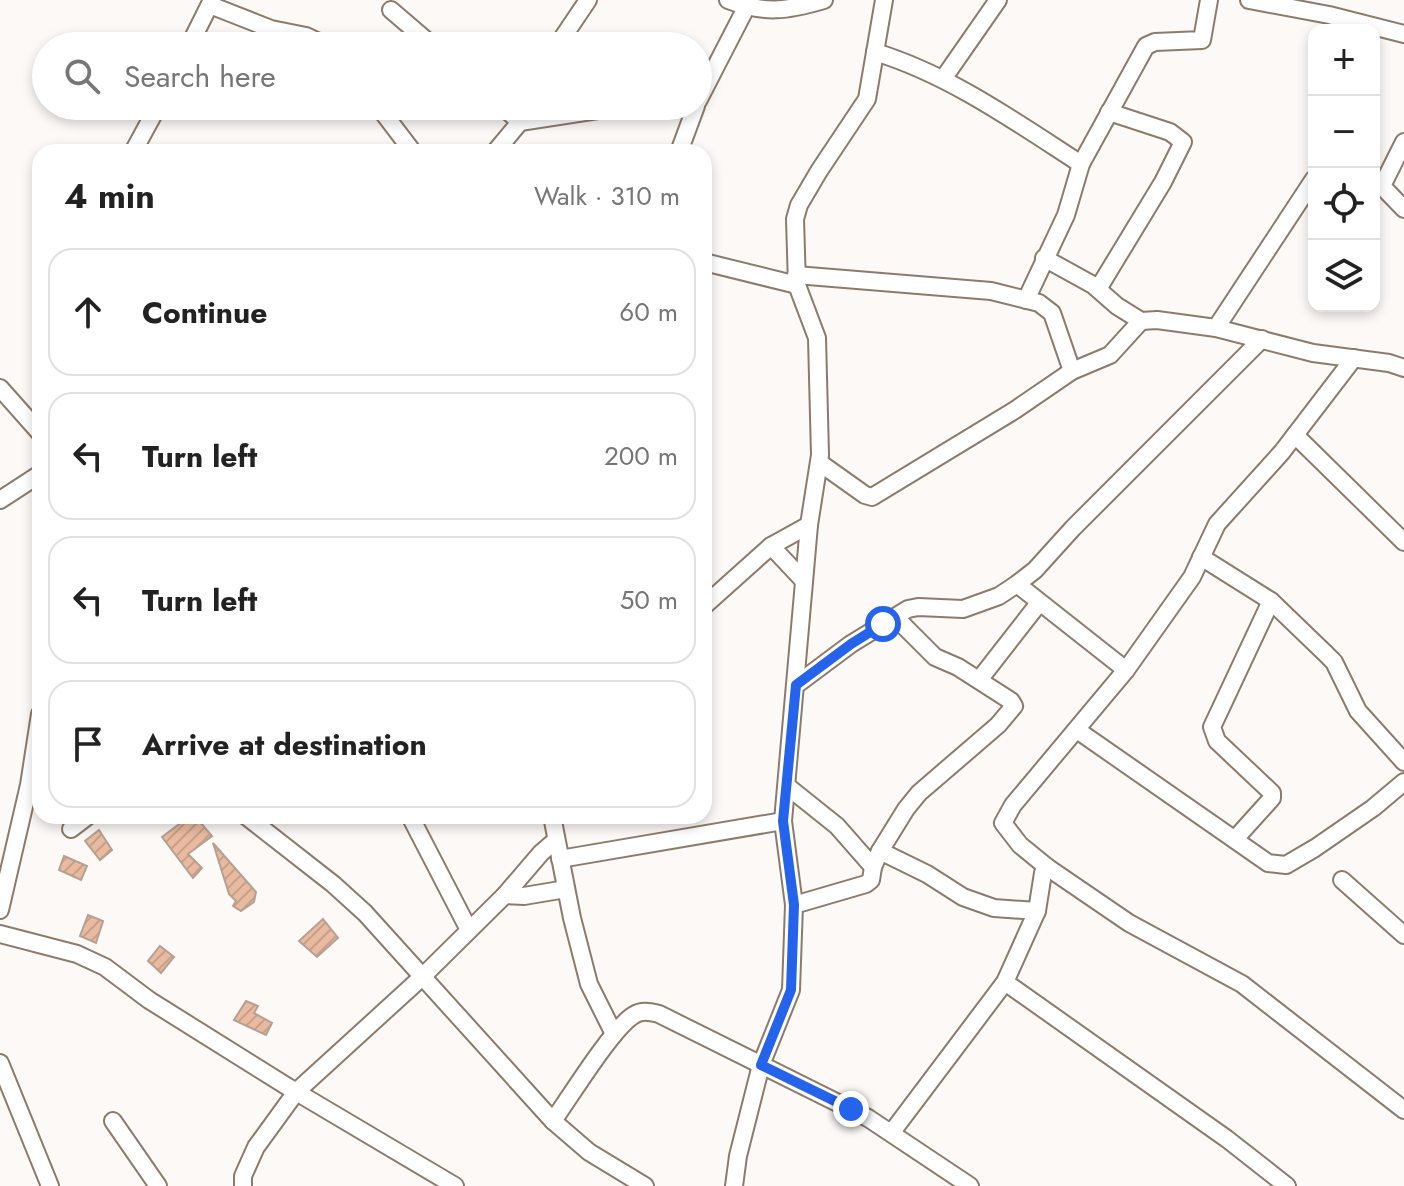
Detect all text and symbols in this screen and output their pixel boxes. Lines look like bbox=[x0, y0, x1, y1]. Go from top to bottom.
map controls bbox=[1308, 24, 1380, 312]
button: + bbox=[1308, 24, 1380, 96]
search box bbox=[32, 32, 712, 120]
icon: search bbox=[60, 54, 104, 98]
text: Search here bbox=[124, 55, 276, 98]
button: − bbox=[1308, 96, 1380, 168]
button: locate bbox=[1308, 168, 1380, 240]
text: 4 min bbox=[64, 172, 155, 221]
text: Walk · 310 m bbox=[534, 177, 680, 215]
button: layers bbox=[1308, 240, 1380, 312]
icon: ahead bbox=[66, 290, 110, 334]
text: Continue bbox=[142, 291, 268, 334]
text: 60 m bbox=[619, 293, 678, 331]
icon: left bbox=[66, 434, 110, 478]
text: Turn left bbox=[142, 435, 257, 478]
text: 200 m bbox=[604, 437, 678, 475]
icon: left bbox=[66, 578, 110, 622]
text: Turn left bbox=[142, 579, 257, 622]
text: 50 m bbox=[620, 581, 678, 619]
route start bbox=[865, 606, 901, 642]
icon: arrive bbox=[66, 722, 110, 766]
text: Arrive at destination bbox=[142, 723, 427, 766]
route end bbox=[833, 1091, 869, 1127]

